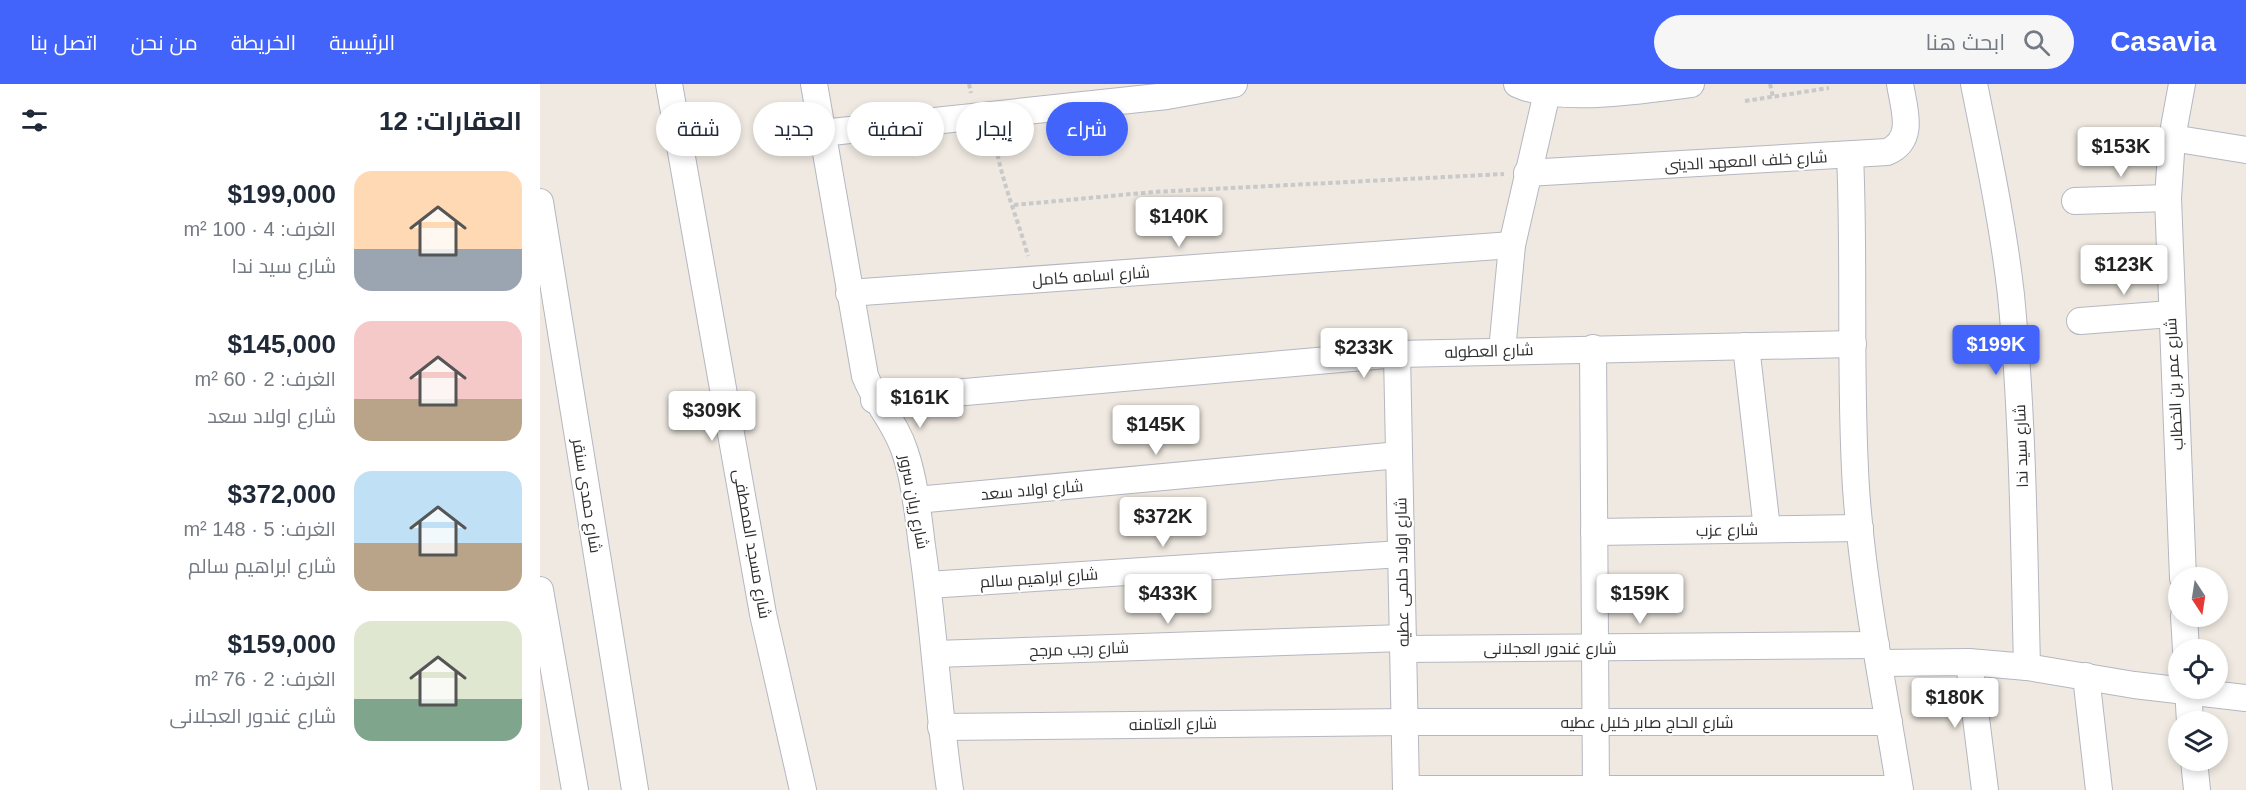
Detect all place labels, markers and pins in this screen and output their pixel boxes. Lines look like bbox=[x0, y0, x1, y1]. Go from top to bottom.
pin: $153K bbox=[2079, 127, 2163, 178]
pin: $140K bbox=[1137, 197, 1221, 248]
pin: $123K bbox=[2082, 245, 2166, 296]
pin: $199K bbox=[1954, 325, 2038, 376]
pin: $233K bbox=[1322, 328, 1406, 379]
pin: $161K bbox=[878, 378, 962, 429]
pin: $309K bbox=[670, 391, 754, 442]
pin: $145K bbox=[1114, 405, 1198, 456]
pin: $372K bbox=[1121, 497, 1205, 548]
pin: $433K bbox=[1126, 574, 1210, 625]
pin: $159K bbox=[1598, 574, 1682, 625]
pin: $180K bbox=[1913, 678, 1997, 729]

